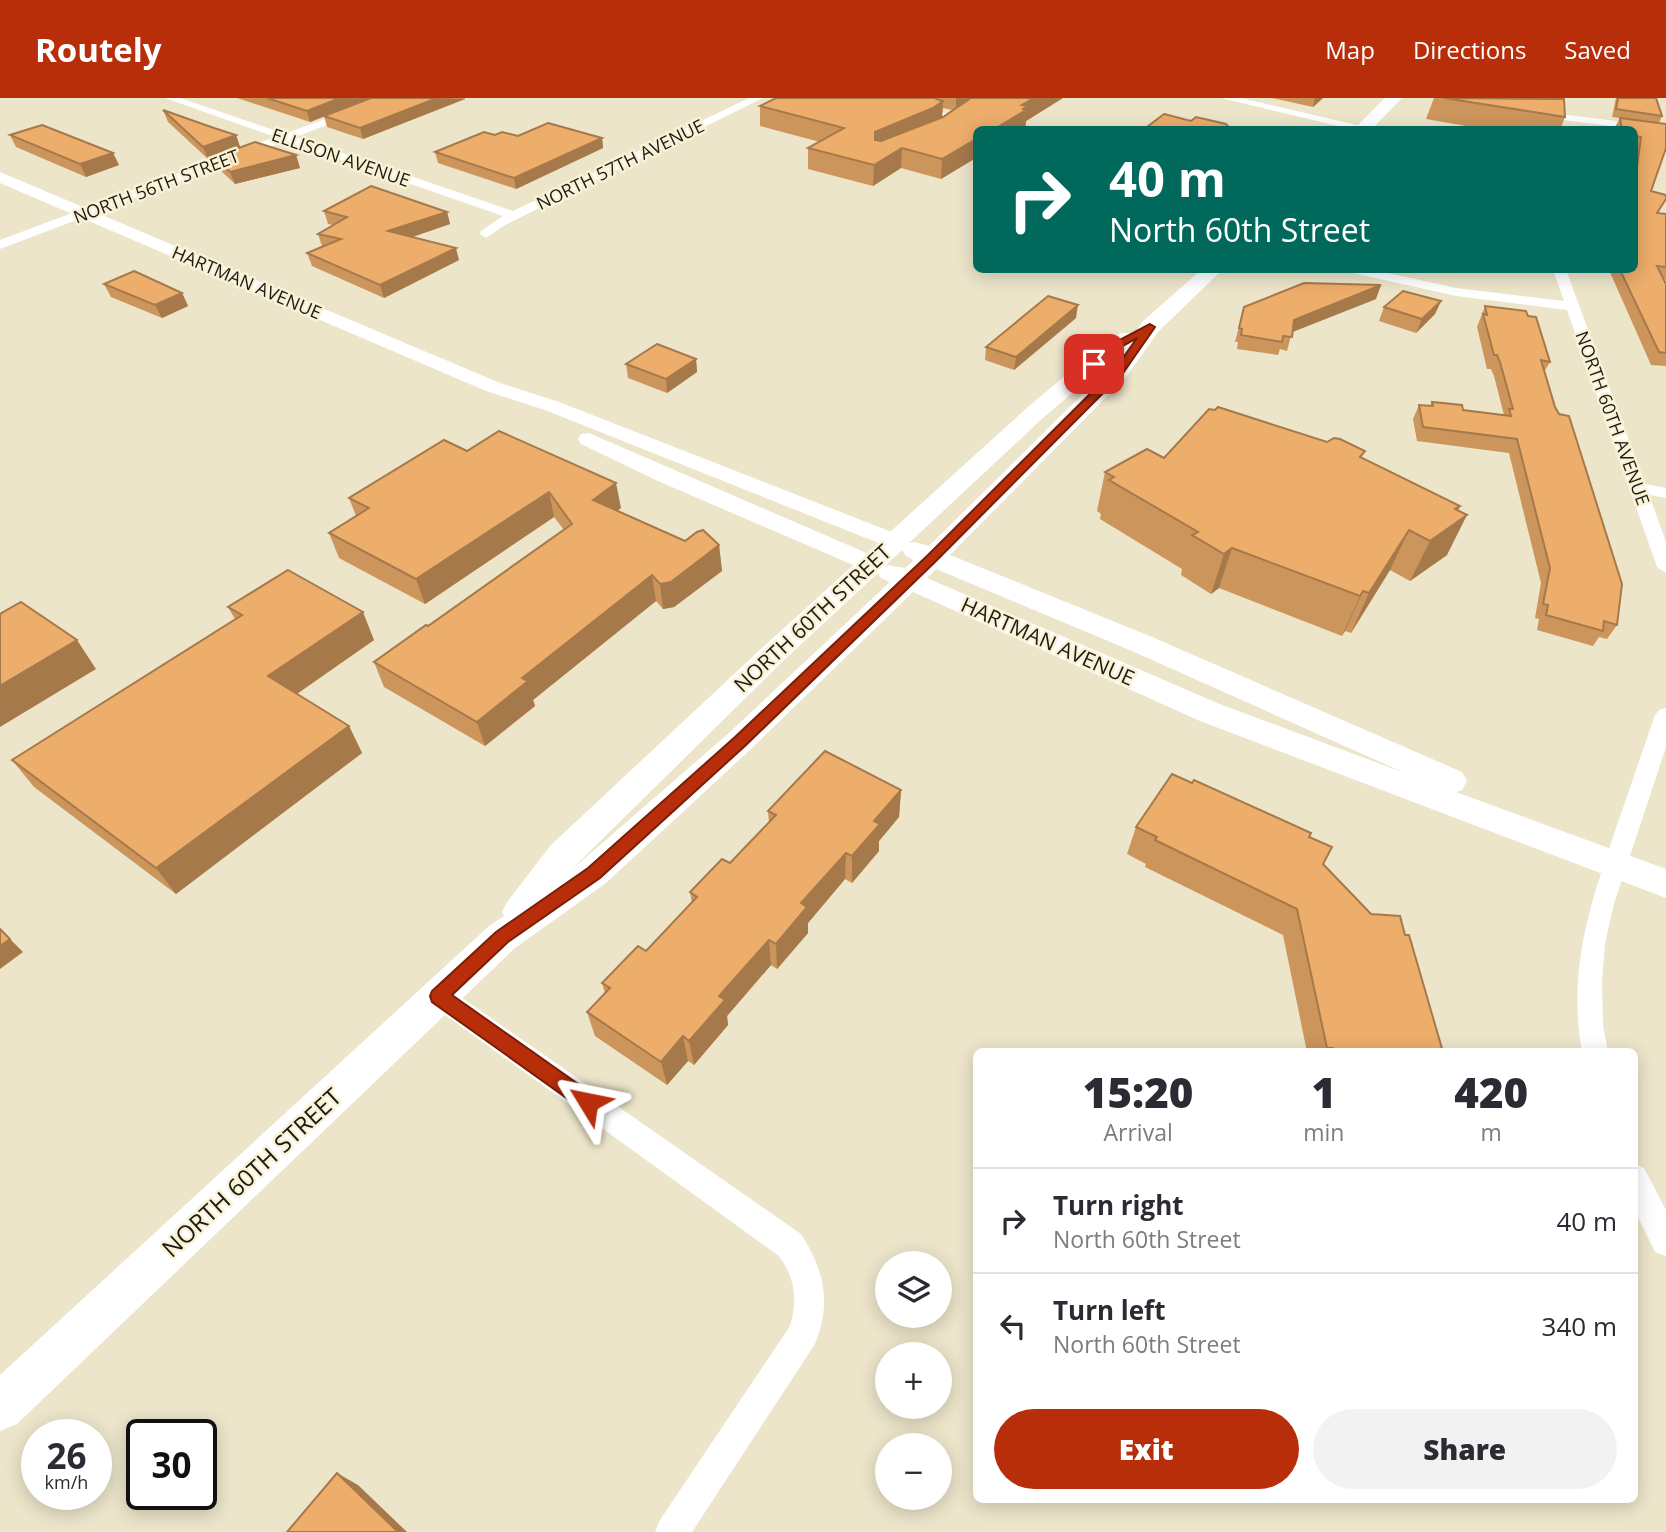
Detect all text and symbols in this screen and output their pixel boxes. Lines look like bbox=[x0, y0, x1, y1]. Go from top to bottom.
text: Routely bbox=[35, 27, 162, 72]
text: Map bbox=[1325, 33, 1375, 66]
text: Directions bbox=[1413, 33, 1526, 66]
text: Saved bbox=[1564, 33, 1631, 66]
street label: NORTH 57TH AVENUE bbox=[532, 113, 708, 215]
street label: ELLISON AVENUE bbox=[269, 122, 413, 192]
street label: NORTH 56TH STREET bbox=[70, 143, 242, 229]
text: 40 m bbox=[1109, 145, 1226, 211]
icon: right bbox=[994, 154, 1085, 245]
text: North 60th Street bbox=[1109, 208, 1370, 251]
street label: HARTMAN AVENUE bbox=[169, 240, 325, 324]
street label: NORTH 60TH AVENUE bbox=[1570, 328, 1656, 508]
pin bbox=[1064, 334, 1124, 394]
icon: arrive bbox=[1075, 345, 1113, 383]
street label: NORTH 60TH STREET bbox=[727, 538, 897, 698]
street label: HARTMAN AVENUE bbox=[957, 590, 1139, 692]
text: 15:20 bbox=[1083, 1063, 1193, 1120]
text: 1 bbox=[1312, 1063, 1336, 1120]
text: 420 bbox=[1454, 1063, 1528, 1120]
position arrow bbox=[551, 1065, 625, 1139]
street label: NORTH 60TH STREET bbox=[154, 1080, 348, 1264]
text: Arrival bbox=[1104, 1116, 1173, 1148]
text: min bbox=[1303, 1116, 1344, 1148]
text: m bbox=[1481, 1116, 1502, 1148]
text: Turn right bbox=[1053, 1187, 1184, 1223]
icon: right bbox=[994, 1202, 1032, 1240]
text: 40 m bbox=[1556, 1203, 1617, 1239]
text: North 60th Street bbox=[1053, 1223, 1241, 1255]
map controls bbox=[875, 1251, 952, 1510]
button: layers bbox=[875, 1251, 952, 1328]
text: Turn left bbox=[1053, 1292, 1165, 1328]
icon: left bbox=[994, 1307, 1032, 1345]
text: 340 m bbox=[1542, 1308, 1617, 1344]
text: North 60th Street bbox=[1053, 1328, 1241, 1360]
button: + bbox=[875, 1342, 952, 1419]
button: Exit bbox=[994, 1409, 1299, 1489]
button: Share bbox=[1313, 1409, 1617, 1489]
speed limit sign: 30 bbox=[126, 1419, 217, 1510]
text: 26 bbox=[46, 1432, 87, 1479]
button: − bbox=[875, 1433, 952, 1510]
text: km/h bbox=[45, 1470, 88, 1494]

